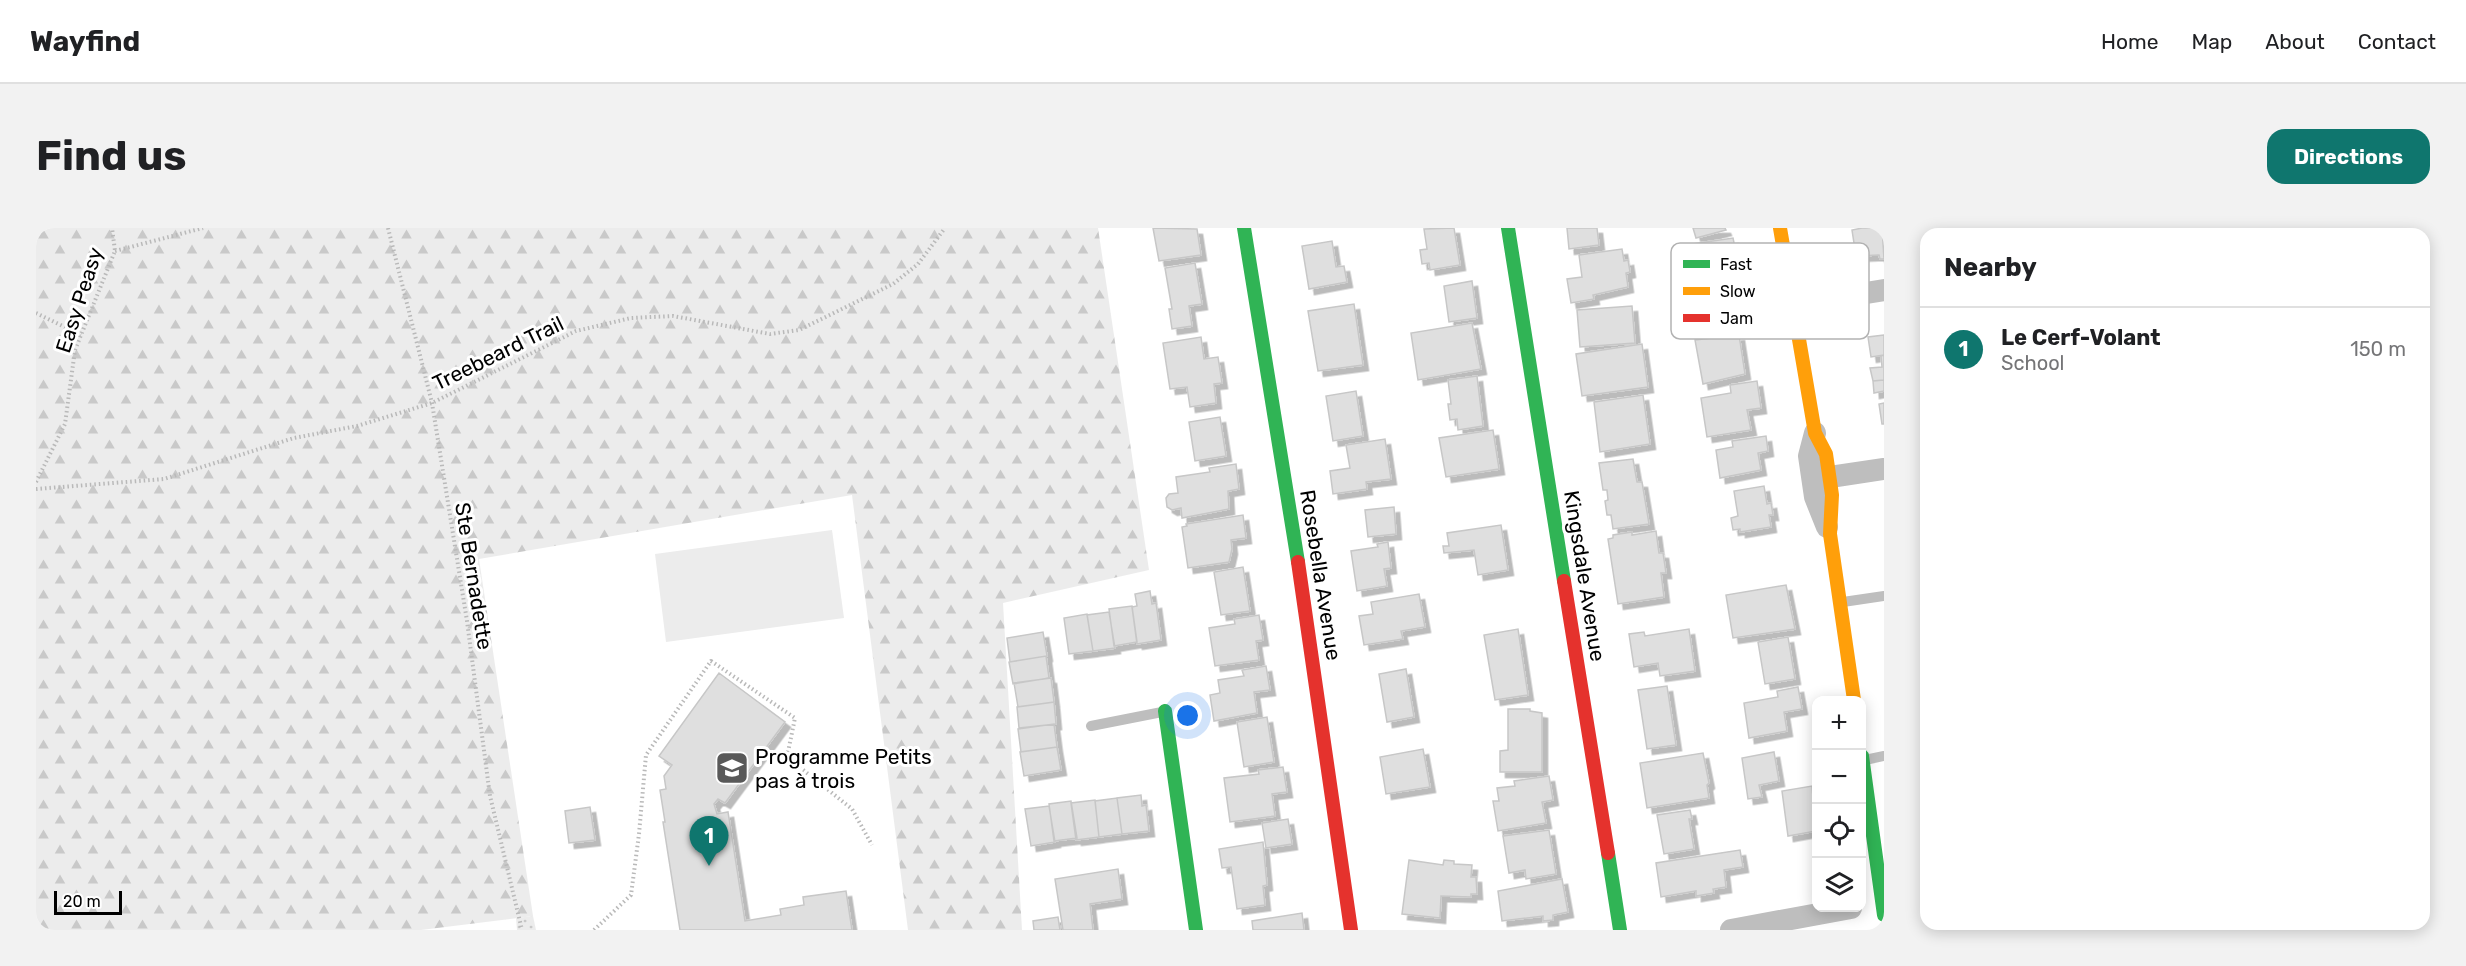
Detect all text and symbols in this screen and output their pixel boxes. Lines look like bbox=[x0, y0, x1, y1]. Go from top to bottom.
text: Wayfind bbox=[30, 25, 140, 58]
text: Home bbox=[2101, 29, 2158, 54]
text: Map bbox=[2191, 29, 2232, 54]
text: About bbox=[2265, 29, 2325, 54]
text: Contact bbox=[2358, 29, 2436, 54]
button: Directions bbox=[2267, 129, 2430, 184]
text: Find us bbox=[36, 131, 187, 181]
legend bbox=[1671, 243, 1869, 339]
street label: Easy Peasy bbox=[50, 244, 108, 356]
text: Nearby bbox=[1944, 252, 2037, 283]
text: Fast bbox=[1720, 255, 1752, 274]
text: Slow bbox=[1720, 282, 1756, 301]
text: Jam bbox=[1720, 309, 1753, 328]
street label: Treebeard Trail bbox=[428, 311, 568, 395]
text: Le Cerf-Volant bbox=[2001, 324, 2161, 351]
text: 1 bbox=[1959, 337, 1968, 361]
text: 150 m bbox=[2350, 337, 2406, 361]
text: School bbox=[2001, 351, 2064, 375]
street label: Rosebella Avenue bbox=[1295, 488, 1347, 662]
street label: Kingsdale Avenue bbox=[1559, 489, 1611, 663]
street label: Ste Bernadette bbox=[450, 501, 498, 651]
map controls bbox=[1812, 696, 1866, 912]
button: + bbox=[1812, 696, 1866, 750]
your location bbox=[1173, 701, 1202, 730]
place label: Programme Petits pas à trois bbox=[755, 744, 932, 793]
school or university icon: Programme Petits pas à trois bbox=[714, 750, 750, 786]
button: − bbox=[1812, 750, 1866, 804]
button: locate bbox=[1812, 804, 1866, 858]
pin: 1 bbox=[690, 816, 728, 866]
button: layers bbox=[1812, 858, 1866, 912]
scale bar bbox=[54, 888, 122, 916]
text: 20 m bbox=[63, 892, 101, 911]

